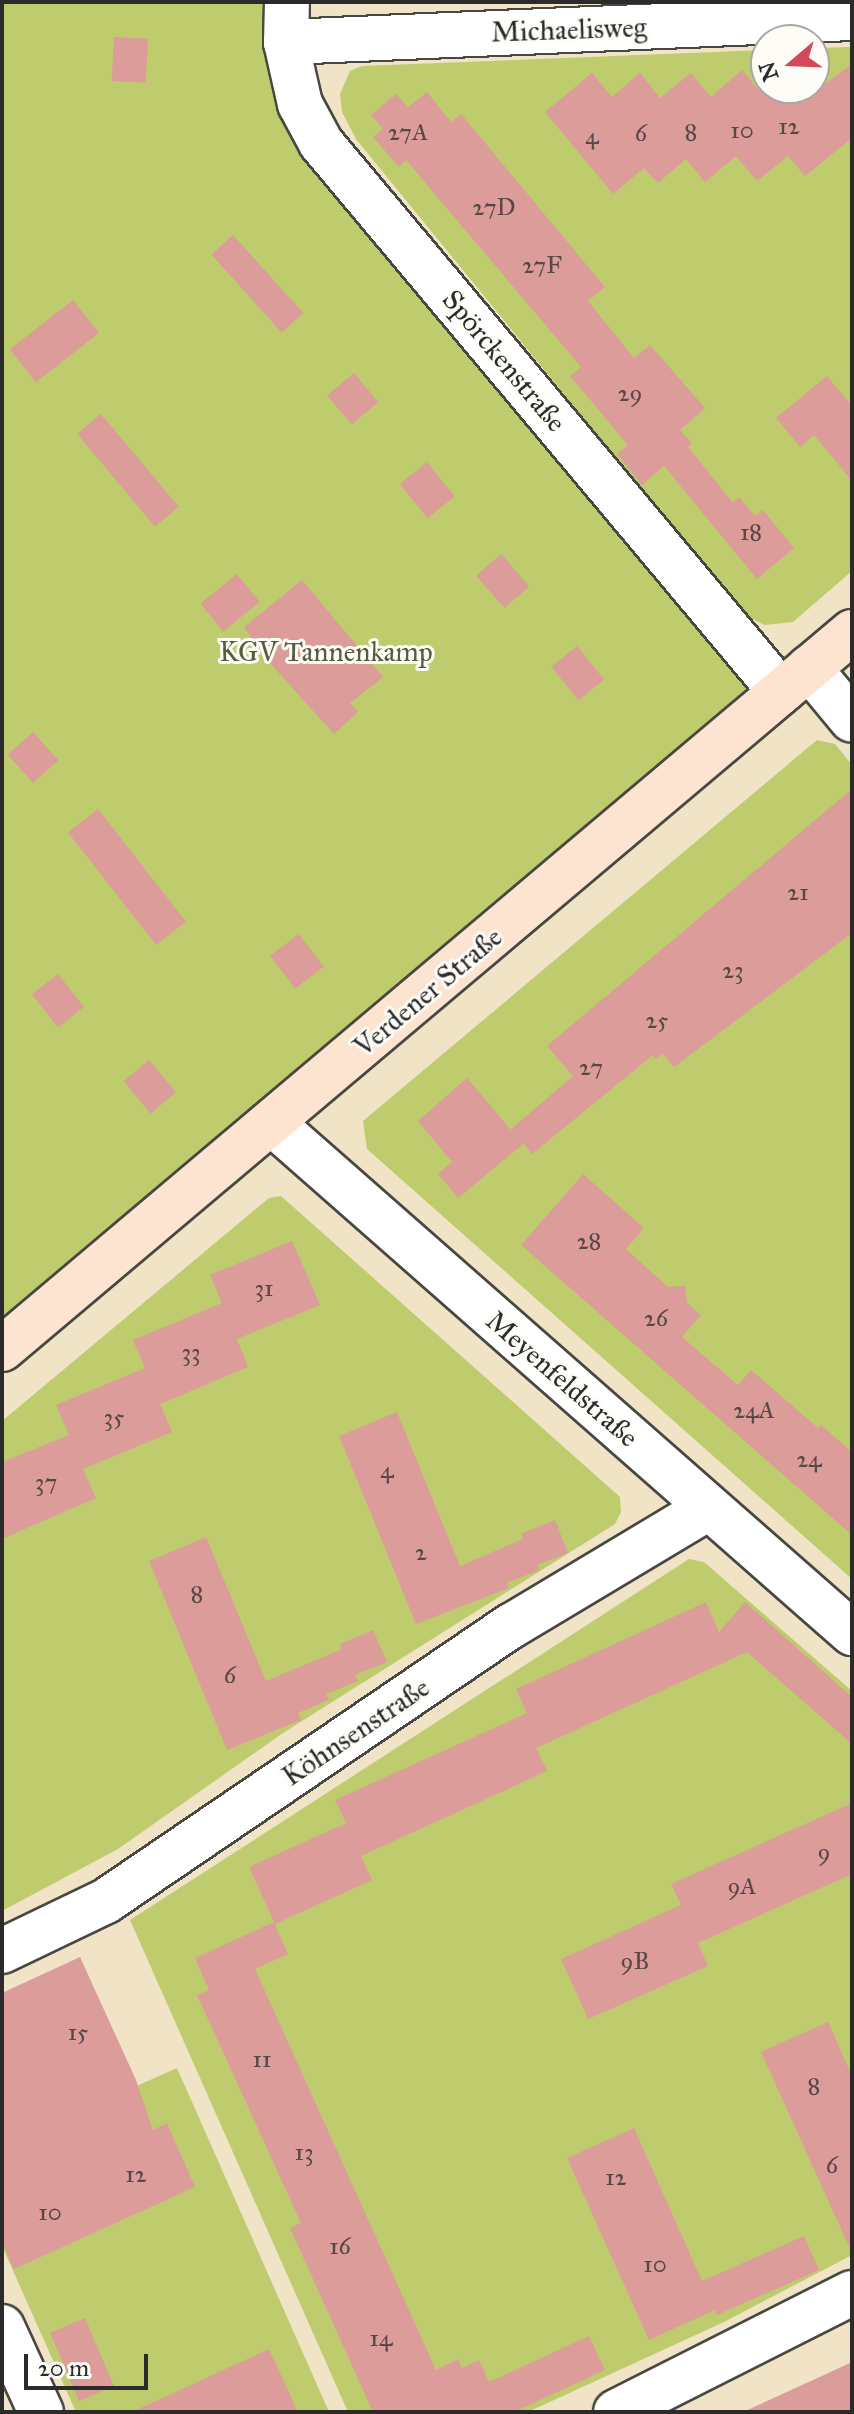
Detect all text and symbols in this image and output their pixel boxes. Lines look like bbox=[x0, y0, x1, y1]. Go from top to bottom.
street label: Michaelisweg bbox=[491, 10, 647, 50]
north arrow bbox=[750, 24, 830, 104]
text: N bbox=[753, 58, 785, 85]
house number: 12 bbox=[778, 113, 800, 141]
house number: 10 bbox=[730, 117, 754, 145]
house number: 27A bbox=[388, 119, 428, 147]
house number: 8 bbox=[685, 119, 697, 147]
house number: 6 bbox=[635, 120, 647, 148]
house number: 4 bbox=[585, 123, 599, 151]
house number: 27D bbox=[473, 194, 515, 222]
house number: 27F bbox=[522, 252, 562, 280]
street label: Spörckenstraße bbox=[435, 283, 573, 439]
house number: 29 bbox=[618, 380, 642, 408]
house number: 18 bbox=[740, 519, 762, 547]
park label: KGV Tannenkamp bbox=[219, 635, 433, 669]
house number: 21 bbox=[787, 879, 809, 907]
street label: Verdener Straße bbox=[347, 920, 509, 1064]
house number: 23 bbox=[722, 957, 744, 985]
house number: 25 bbox=[646, 1007, 668, 1035]
house number: 27 bbox=[579, 1054, 603, 1082]
house number: 28 bbox=[577, 1228, 601, 1256]
house number: 31 bbox=[254, 1275, 274, 1303]
street label: Meyenfeldstraße bbox=[479, 1304, 645, 1454]
house number: 26 bbox=[644, 1305, 668, 1333]
house number: 33 bbox=[181, 1339, 201, 1367]
house number: 24A bbox=[733, 1397, 775, 1425]
house number: 35 bbox=[104, 1404, 124, 1432]
house number: 24 bbox=[796, 1446, 822, 1474]
house number: 4 bbox=[380, 1457, 394, 1485]
house number: 37 bbox=[35, 1469, 57, 1497]
house number: 2 bbox=[415, 1539, 427, 1567]
house number: 8 bbox=[191, 1581, 203, 1609]
house number: 6 bbox=[224, 1662, 236, 1690]
street label: Köhnsenstraße bbox=[276, 1671, 436, 1793]
house number: 9 bbox=[818, 1839, 830, 1867]
house number: 9A bbox=[727, 1873, 757, 1901]
house number: 9B bbox=[621, 1948, 649, 1976]
house number: 15 bbox=[68, 2019, 88, 2047]
house number: 11 bbox=[253, 2046, 271, 2074]
house number: 8 bbox=[808, 2073, 820, 2101]
house number: 13 bbox=[294, 2139, 314, 2167]
house number: 6 bbox=[826, 2152, 838, 2180]
house number: 12 bbox=[125, 2161, 147, 2189]
house number: 12 bbox=[605, 2164, 627, 2192]
house number: 10 bbox=[38, 2199, 62, 2227]
house number: 16 bbox=[329, 2233, 351, 2261]
house number: 10 bbox=[643, 2251, 667, 2279]
house number: 14 bbox=[370, 2325, 392, 2353]
scale bar bbox=[28, 2338, 152, 2388]
text: 20 m bbox=[38, 2353, 89, 2383]

